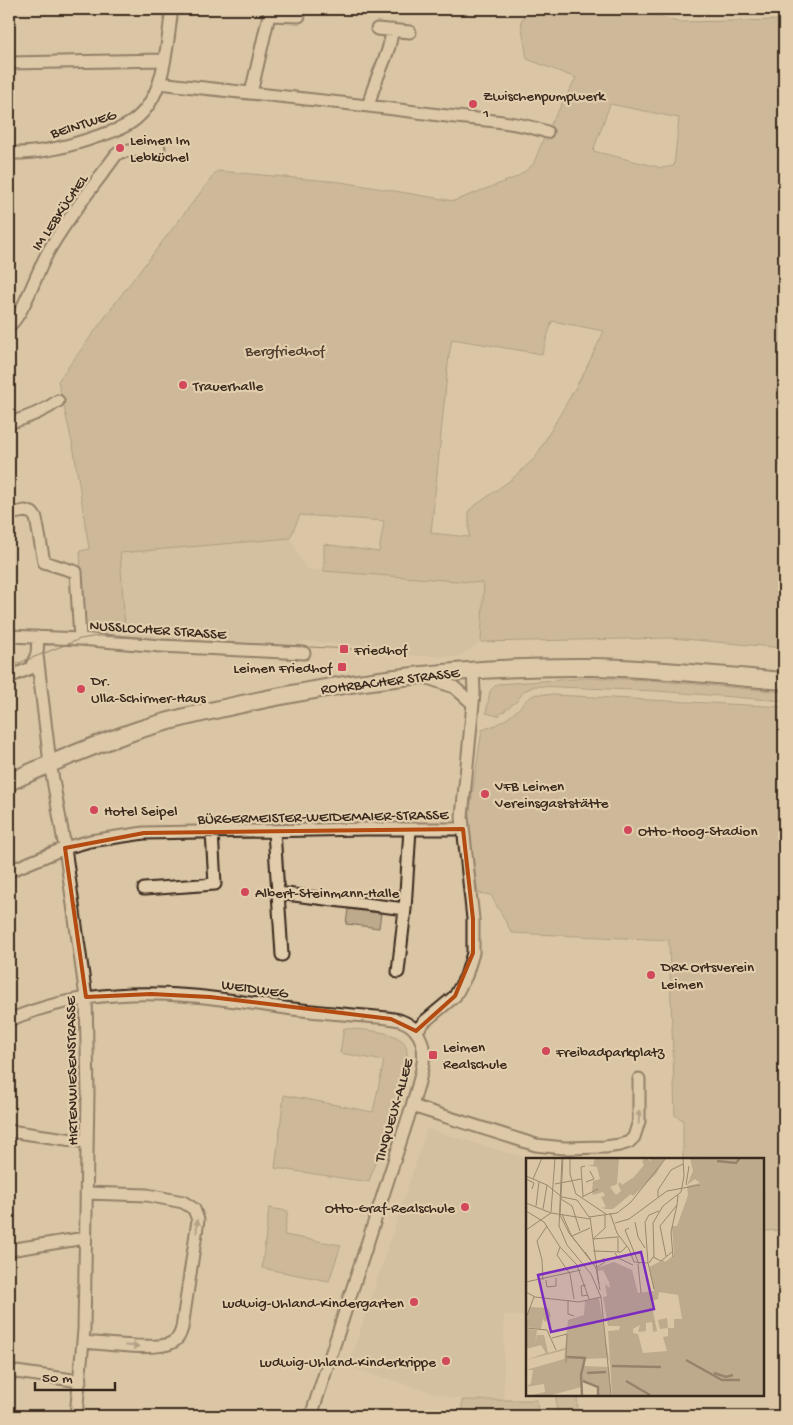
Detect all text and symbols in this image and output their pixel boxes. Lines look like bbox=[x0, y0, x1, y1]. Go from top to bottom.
place label: Zwischenpumpwerk 1 bbox=[482, 88, 606, 123]
marker: Zwischenpumpwerk 1 bbox=[467, 98, 479, 110]
street label: BEINTWEG bbox=[48, 106, 119, 144]
place label: Leimen Im Lebküchel bbox=[130, 132, 190, 167]
marker: Leimen Im Lebküchel bbox=[114, 142, 126, 154]
street label: IM LEBKÜCHEL bbox=[28, 171, 93, 255]
park label: Bergfriedhof bbox=[244, 343, 326, 361]
place label: Trauerhalle bbox=[192, 378, 263, 396]
marker: Trauerhalle bbox=[177, 379, 189, 391]
street label: NUSSLOCHER STRASSE bbox=[89, 617, 227, 645]
place label: Friedhof bbox=[353, 642, 409, 660]
marker: Friedhof bbox=[338, 643, 350, 655]
place label: Leimen Friedhof bbox=[233, 660, 333, 678]
marker: Leimen Friedhof bbox=[336, 661, 348, 673]
street label: ROHRBACHER STRASSE bbox=[320, 664, 461, 699]
place label: Dr. Ulla-Schirmer-Haus bbox=[90, 673, 206, 708]
marker: Dr. Ulla-Schirmer-Haus bbox=[75, 683, 87, 695]
place label: VFB Leimen Vereinsgaststätte bbox=[494, 778, 609, 813]
marker: VFB Leimen Vereinsgaststätte bbox=[479, 788, 491, 800]
place label: Hotel Seipel bbox=[104, 803, 177, 821]
marker: Hotel Seipel bbox=[88, 804, 100, 816]
street label: BÜRGERMEISTER-WEIDEMAIER-STRASSE bbox=[196, 807, 449, 829]
place label: Otto-Hoog-Stadion bbox=[638, 823, 758, 841]
marker: Otto-Hoog-Stadion bbox=[622, 824, 634, 836]
place label: Albert-Steinmann-Halle bbox=[255, 885, 400, 903]
marker: Albert-Steinmann-Halle bbox=[239, 886, 251, 898]
place label: DRK Ortsverein Leimen bbox=[660, 959, 754, 994]
marker: DRK Ortsverein Leimen bbox=[645, 969, 657, 981]
street label: WEIDWEG bbox=[220, 976, 290, 1004]
street label: HIRTENWIESENSTRASSE bbox=[63, 995, 83, 1146]
place label: Leimen Realschule bbox=[443, 1039, 507, 1074]
place label: Freibadparkplatz bbox=[555, 1044, 665, 1062]
marker: Freibadparkplatz bbox=[540, 1045, 552, 1057]
marker: Leimen Realschule bbox=[427, 1049, 439, 1061]
street label: TINQUEUX-ALLEE bbox=[371, 1056, 419, 1165]
one-way arrow bbox=[635, 1109, 643, 1125]
inset map bbox=[526, 1158, 763, 1395]
place label: Otto-Graf-Realschule bbox=[325, 1200, 455, 1218]
marker: Otto-Graf-Realschule bbox=[459, 1201, 471, 1213]
one-way arrow bbox=[193, 1218, 201, 1234]
place label: Ludwig-Uhland-Kindergarten bbox=[222, 1295, 404, 1313]
marker: Ludwig-Uhland-Kindergarten bbox=[408, 1296, 420, 1308]
one-way arrow bbox=[124, 1342, 140, 1350]
place label: Ludwig-Uhland-Kinderkrippe bbox=[259, 1354, 436, 1372]
marker: Ludwig-Uhland-Kinderkrippe bbox=[440, 1355, 452, 1367]
scale bar bbox=[35, 1360, 115, 1392]
text: 50 m bbox=[42, 1370, 73, 1388]

